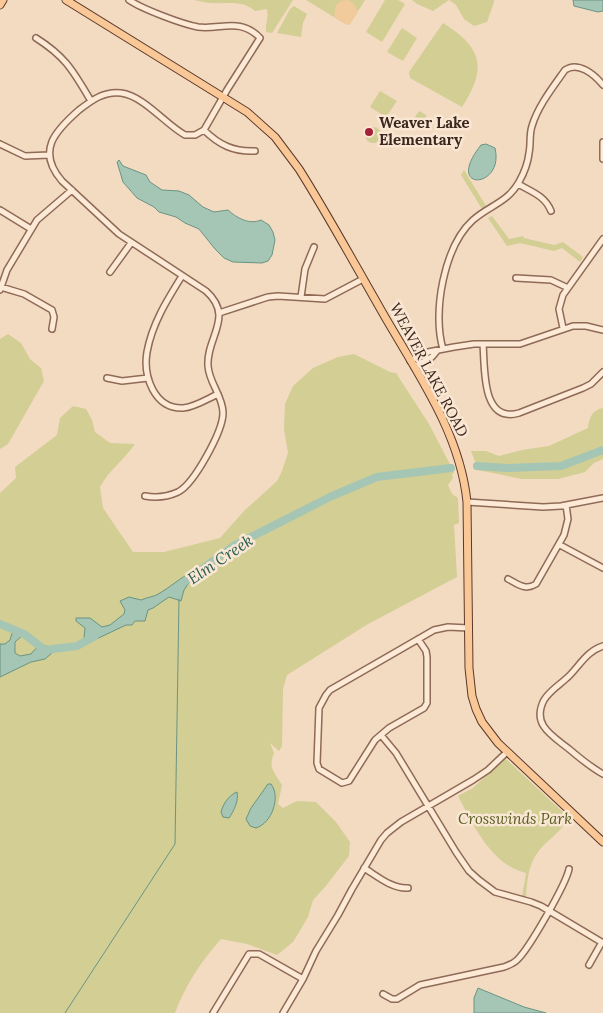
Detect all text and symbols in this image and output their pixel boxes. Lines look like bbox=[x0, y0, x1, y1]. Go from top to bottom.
place label: Weaver Lake Elementary bbox=[379, 113, 470, 149]
marker: Weaver Lake Elementary bbox=[363, 126, 375, 138]
street label: WEAVER LAKE ROAD bbox=[386, 299, 473, 440]
water label: Elm Creek bbox=[184, 530, 256, 588]
park label: Crosswinds Park bbox=[458, 809, 572, 828]

